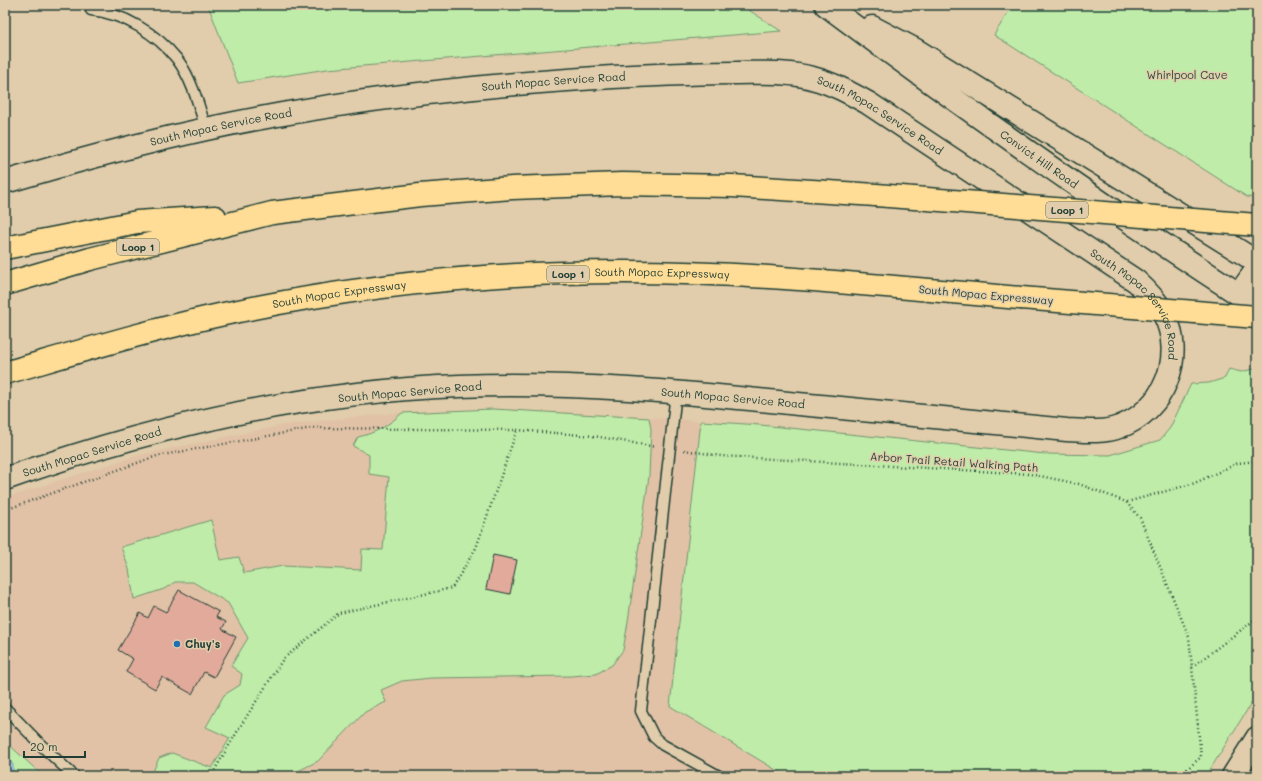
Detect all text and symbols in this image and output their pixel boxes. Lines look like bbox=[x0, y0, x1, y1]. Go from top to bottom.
park label: Whirlpool Cave bbox=[1147, 67, 1228, 82]
street label: South Mopac Service Road bbox=[481, 68, 626, 94]
street label: South Mopac Service Road bbox=[815, 72, 946, 158]
street label: South Mopac Service Road bbox=[149, 104, 293, 149]
street label: Convict Hill Road bbox=[997, 126, 1081, 191]
road number: Loop 1 bbox=[1046, 202, 1088, 218]
road number: Loop 1 bbox=[117, 239, 159, 255]
street label: South Mopac Service Road bbox=[1088, 245, 1181, 361]
street label: South Mopac Expressway bbox=[595, 264, 730, 282]
road number: Loop 1 bbox=[547, 266, 589, 282]
street label: South Mopac Expressway bbox=[271, 276, 407, 311]
street label: South Mopac Expressway bbox=[918, 281, 1054, 308]
street label: South Mopac Service Road bbox=[338, 378, 482, 405]
street label: South Mopac Service Road bbox=[661, 384, 806, 411]
street label: South Mopac Service Road bbox=[21, 423, 163, 480]
street label: Arbor Trail Retail Walking Path bbox=[870, 448, 1038, 475]
place label: Chuy's bbox=[185, 636, 221, 651]
marker: Chuy's bbox=[172, 639, 182, 649]
scale bar bbox=[24, 733, 85, 759]
text: 20 m bbox=[30, 738, 58, 754]

